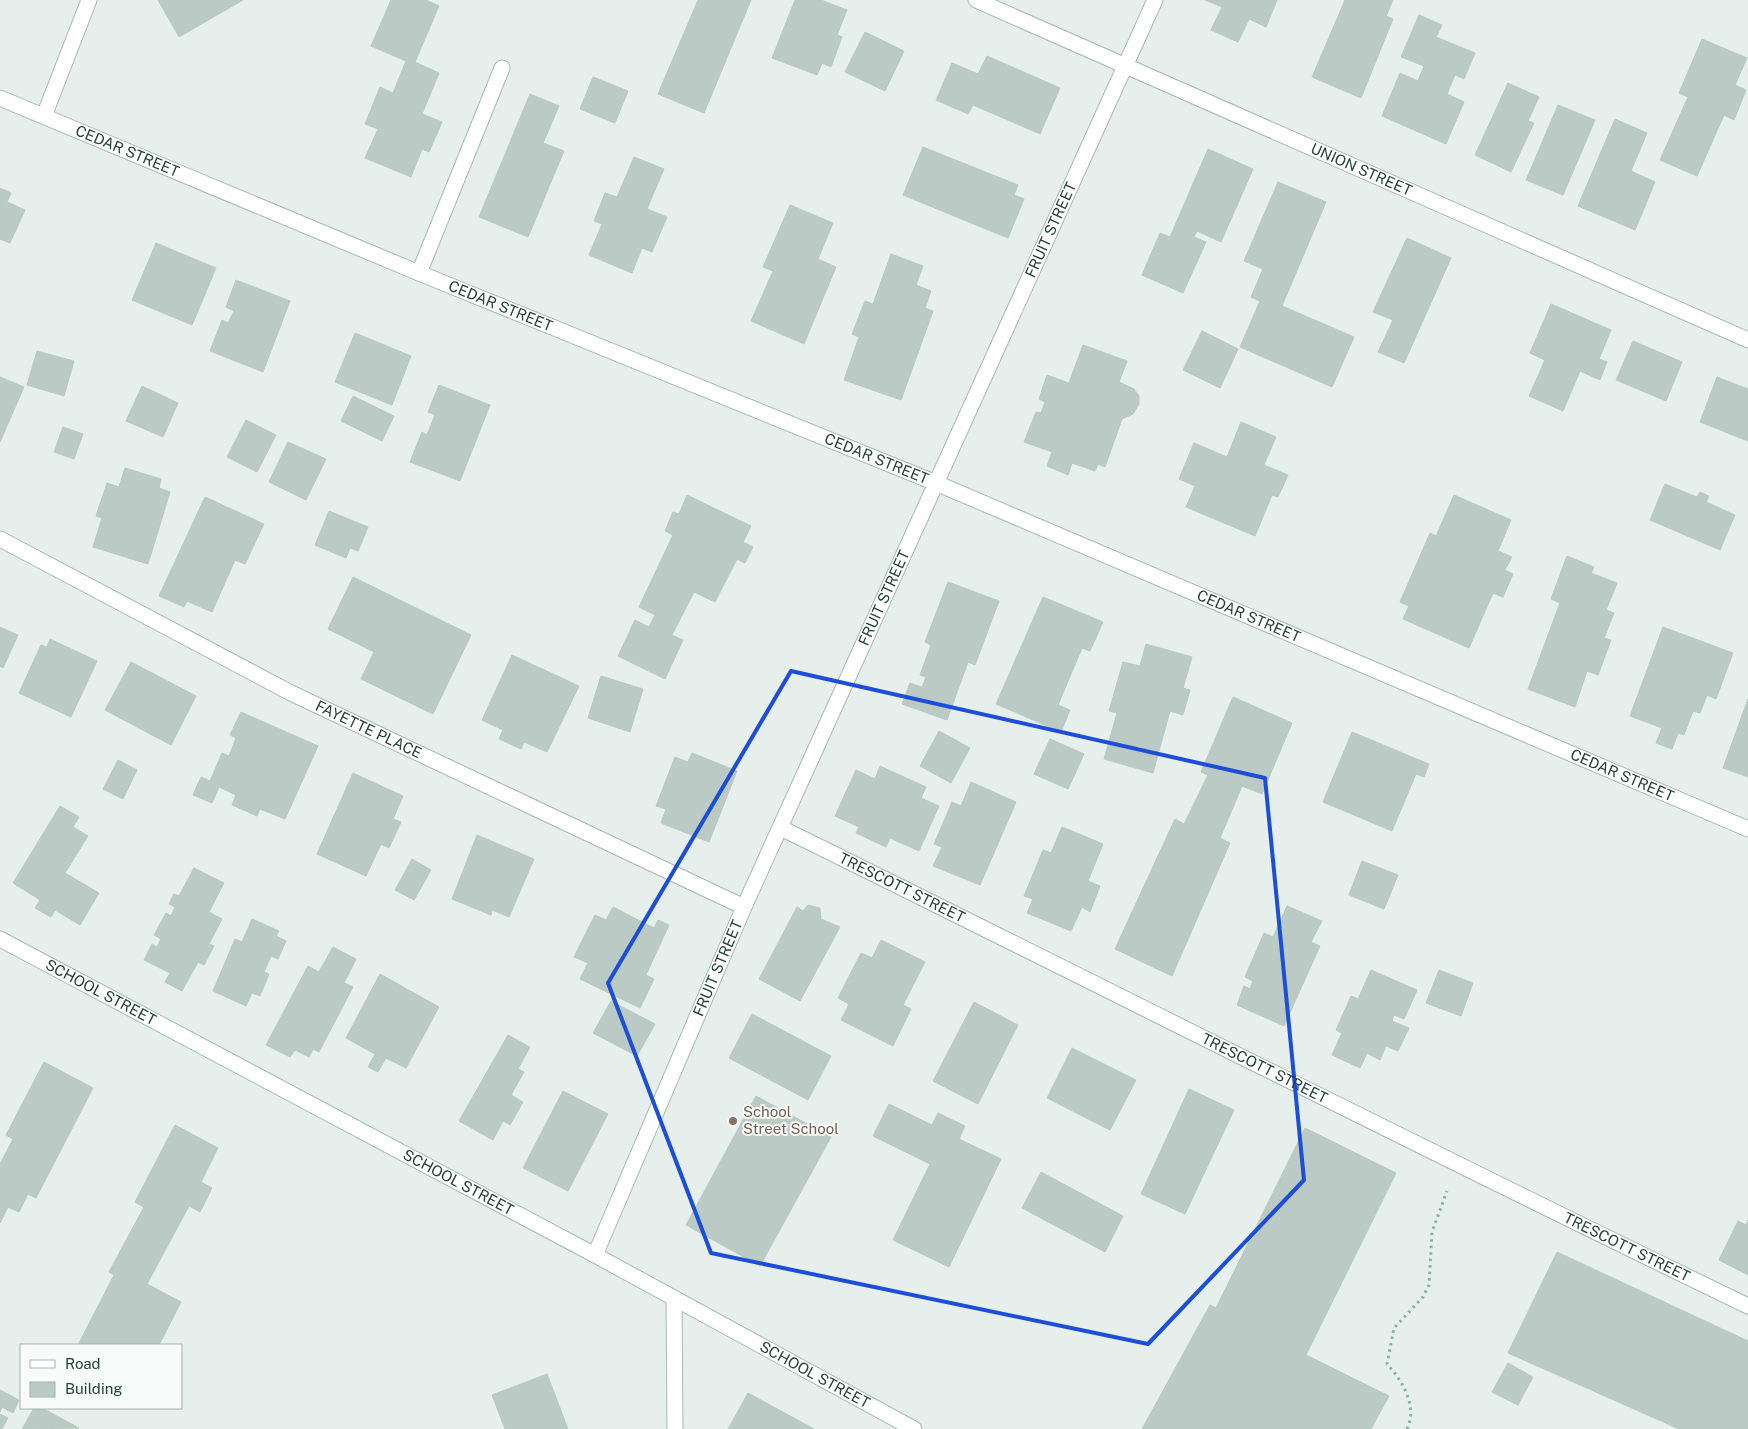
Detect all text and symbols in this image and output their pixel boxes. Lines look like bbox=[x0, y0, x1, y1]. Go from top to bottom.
street label: CEDAR STREET bbox=[73, 122, 182, 180]
street label: UNION STREET bbox=[1308, 140, 1415, 199]
street label: FRUIT STREET bbox=[1021, 179, 1079, 280]
street label: CEDAR STREET bbox=[446, 277, 555, 334]
street label: CEDAR STREET bbox=[822, 430, 931, 487]
street label: FRUIT STREET bbox=[855, 547, 913, 648]
street label: CEDAR STREET bbox=[1195, 586, 1303, 645]
street label: FAYETTE PLACE bbox=[313, 697, 425, 762]
street label: CEDAR STREET bbox=[1568, 745, 1677, 805]
street label: TRESCOTT STREET bbox=[836, 849, 968, 926]
street label: FRUIT STREET bbox=[689, 917, 745, 1019]
street label: SCHOOL STREET bbox=[43, 956, 159, 1028]
street label: TRESCOTT STREET bbox=[1199, 1029, 1331, 1106]
place label: School Street School bbox=[743, 1103, 839, 1137]
marker: School Street School bbox=[727, 1115, 739, 1127]
street label: SCHOOL STREET bbox=[400, 1146, 517, 1218]
street label: TRESCOTT STREET bbox=[1561, 1209, 1693, 1285]
street label: SCHOOL STREET bbox=[757, 1338, 873, 1411]
legend bbox=[20, 1344, 182, 1409]
text: Road bbox=[65, 1355, 101, 1372]
text: Building bbox=[65, 1380, 123, 1397]

